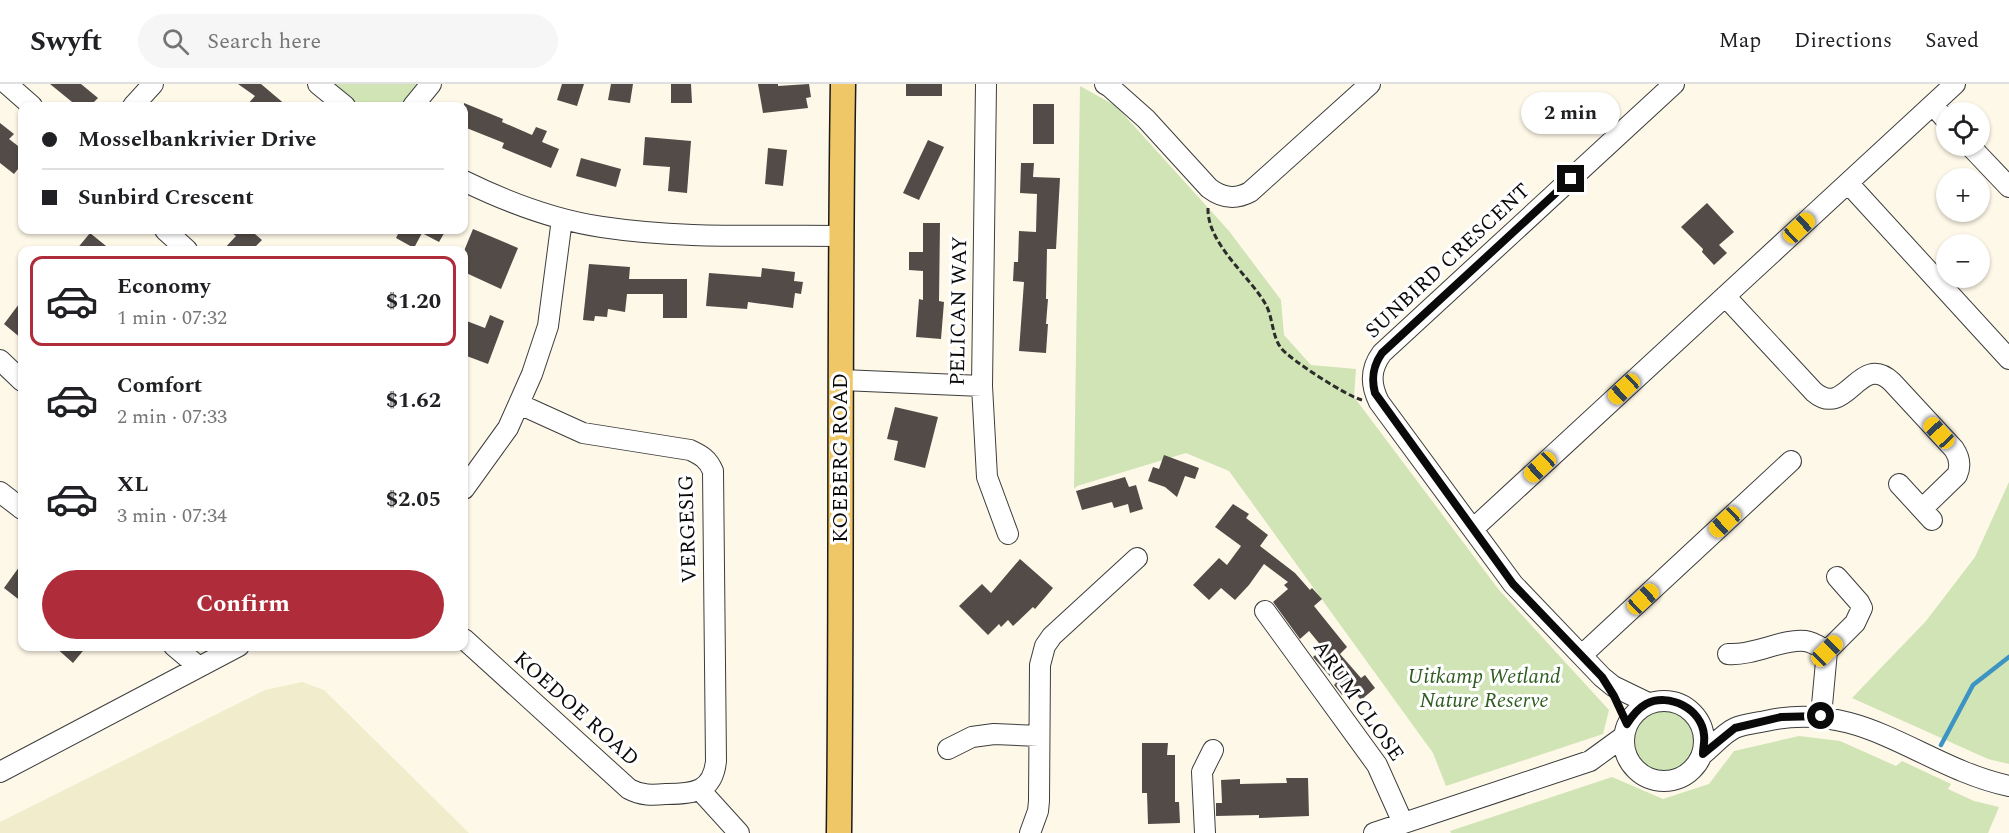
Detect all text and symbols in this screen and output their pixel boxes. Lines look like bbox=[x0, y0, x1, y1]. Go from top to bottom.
search box bbox=[138, 14, 558, 68]
text: Swyft bbox=[30, 20, 102, 63]
icon: search bbox=[159, 25, 192, 58]
text: Search here bbox=[207, 25, 321, 58]
text: Map bbox=[1719, 25, 1761, 57]
text: Directions bbox=[1794, 25, 1892, 57]
text: Saved bbox=[1925, 25, 1979, 57]
callout: 2 min bbox=[1522, 92, 1620, 134]
text: 2 min bbox=[1544, 98, 1597, 128]
map controls bbox=[1936, 102, 1990, 288]
button: locate bbox=[1936, 102, 1990, 156]
text: Mosselbankrivier Drive bbox=[78, 123, 316, 156]
route end bbox=[1557, 165, 1584, 192]
button: + bbox=[1936, 168, 1990, 222]
street label: SUNBIRD CRESCENT bbox=[1358, 176, 1538, 346]
text: Sunbird Crescent bbox=[78, 181, 254, 214]
car bbox=[1780, 209, 1818, 247]
button: − bbox=[1936, 234, 1990, 288]
street label: PELICAN WAY bbox=[942, 236, 976, 386]
text: Economy bbox=[117, 270, 210, 303]
icon: car bbox=[45, 274, 99, 328]
text: $1.20 bbox=[386, 285, 441, 318]
text: 1 min · 07:32 bbox=[117, 303, 227, 333]
text: Comfort bbox=[117, 369, 202, 402]
car bbox=[1605, 370, 1643, 408]
icon: car bbox=[45, 373, 99, 427]
street label: KOEBERG ROAD bbox=[825, 373, 857, 543]
text: $1.62 bbox=[386, 384, 441, 417]
text: 2 min · 07:33 bbox=[117, 402, 227, 432]
car bbox=[1920, 414, 1958, 452]
car bbox=[1521, 448, 1559, 486]
text: XL bbox=[117, 468, 148, 501]
icon: car bbox=[45, 472, 99, 526]
street label: VERGESIG bbox=[670, 474, 706, 584]
text: $2.05 bbox=[386, 483, 441, 516]
text: 3 min · 07:34 bbox=[117, 501, 227, 531]
car bbox=[1706, 503, 1744, 541]
button: Confirm bbox=[42, 570, 444, 639]
car bbox=[1624, 580, 1662, 618]
car bbox=[1808, 632, 1846, 670]
street label: ARUM CLOSE bbox=[1304, 634, 1412, 768]
street label: KOEDOE ROAD bbox=[506, 644, 646, 774]
park label: Uitkamp Wetland Nature Reserve bbox=[1407, 661, 1561, 717]
route start bbox=[1807, 702, 1834, 729]

